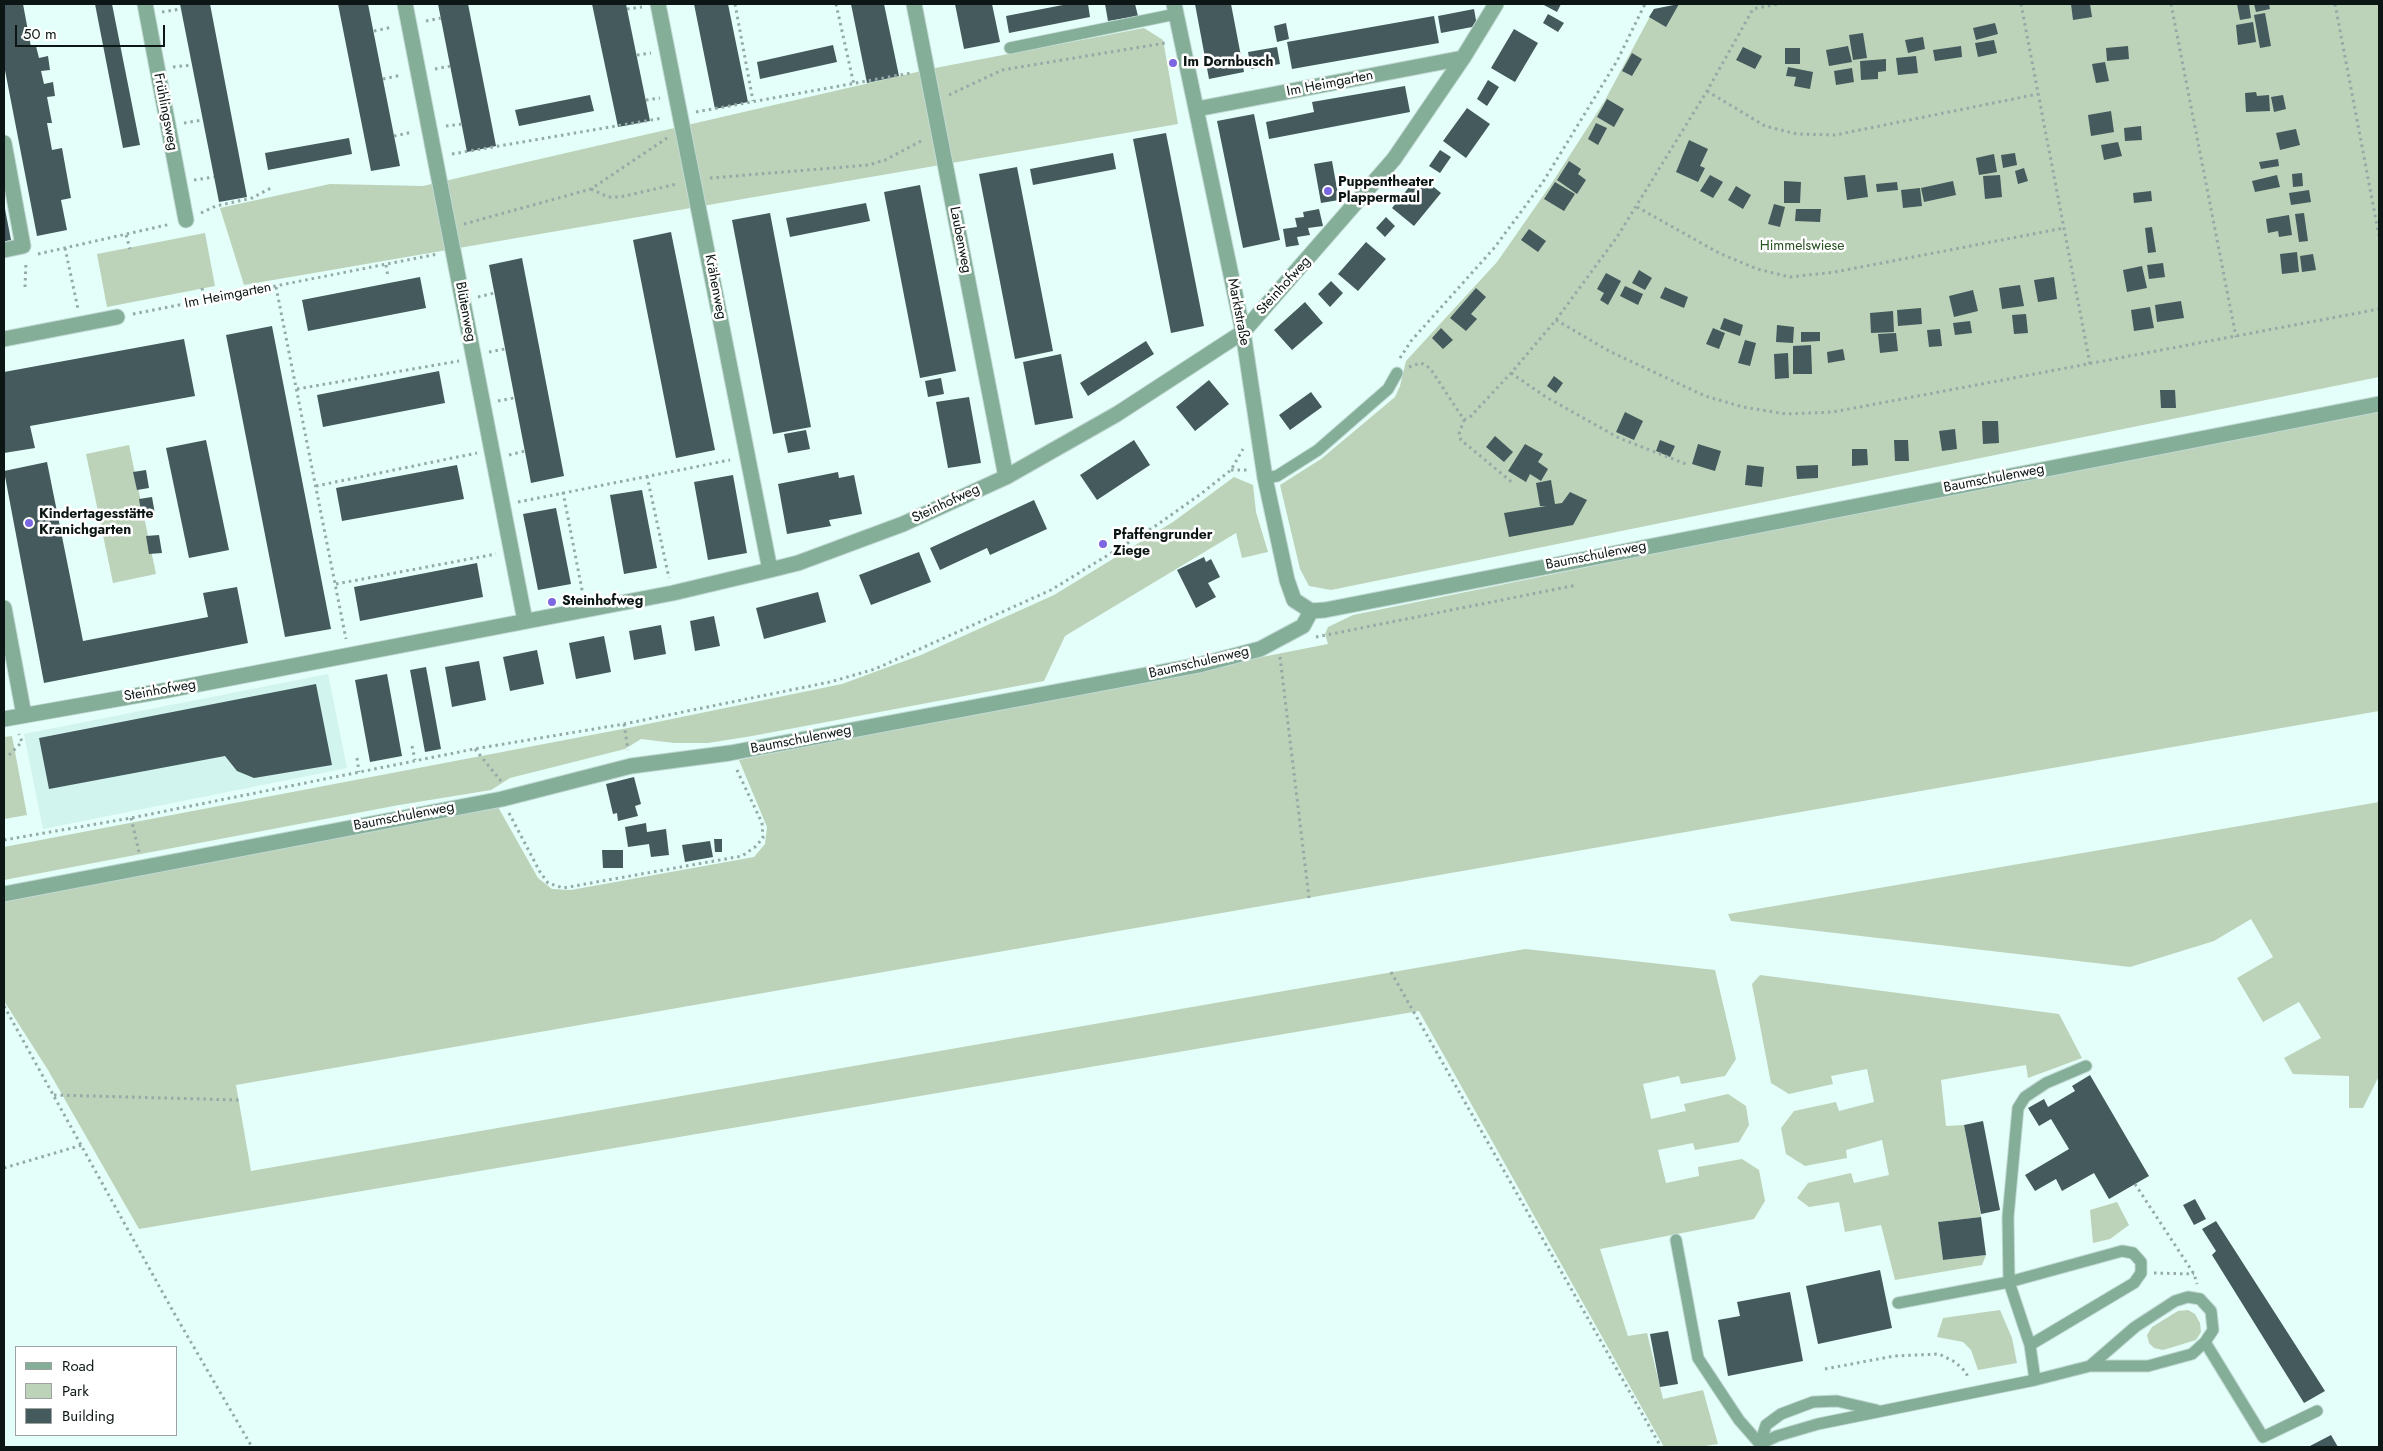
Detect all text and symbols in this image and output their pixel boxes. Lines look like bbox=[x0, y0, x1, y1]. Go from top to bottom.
scale bar bbox=[18, 15, 168, 47]
text: 50 m bbox=[23, 23, 57, 45]
place label: Im Dornbusch bbox=[1183, 55, 1273, 71]
marker: Im Dornbusch bbox=[1167, 57, 1179, 69]
street label: Im Heimgarten bbox=[1285, 67, 1375, 101]
street label: Frühlingsweg bbox=[149, 72, 181, 152]
place label: Puppentheater Plappermaul bbox=[1338, 175, 1434, 208]
marker: Puppentheater Plappermaul bbox=[1322, 185, 1334, 197]
street label: Laubenweg bbox=[945, 205, 975, 275]
park label: Himmelswiese bbox=[1760, 239, 1844, 255]
street label: Krähenweg bbox=[700, 253, 730, 321]
street label: Steinhofweg bbox=[1253, 253, 1315, 319]
street label: Marktstraße bbox=[1223, 277, 1253, 347]
street label: Im Heimgarten bbox=[183, 279, 273, 313]
street label: Blütenweg bbox=[451, 281, 479, 343]
street label: Baumschulenweg bbox=[1942, 461, 2046, 497]
street label: Steinhofweg bbox=[909, 481, 983, 527]
place label: Kindertagesstätte Kranichgarten bbox=[39, 507, 153, 540]
marker: Kindertagesstätte Kranichgarten bbox=[23, 517, 35, 529]
place label: Pfaffengrunder Ziege bbox=[1113, 528, 1213, 560]
marker: Pfaffengrunder Ziege bbox=[1097, 538, 1109, 550]
street label: Baumschulenweg bbox=[1544, 538, 1648, 574]
place label: Steinhofweg bbox=[562, 594, 643, 610]
marker: Steinhofweg bbox=[546, 596, 558, 608]
street label: Baumschulenweg bbox=[1147, 643, 1251, 683]
street label: Steinhofweg bbox=[123, 676, 197, 706]
street label: Baumschulenweg bbox=[749, 722, 853, 758]
street label: Baumschulenweg bbox=[352, 799, 456, 835]
legend bbox=[15, 1346, 178, 1436]
text: Road bbox=[62, 1355, 94, 1377]
text: Park bbox=[62, 1380, 89, 1402]
text: Building bbox=[62, 1405, 114, 1427]

